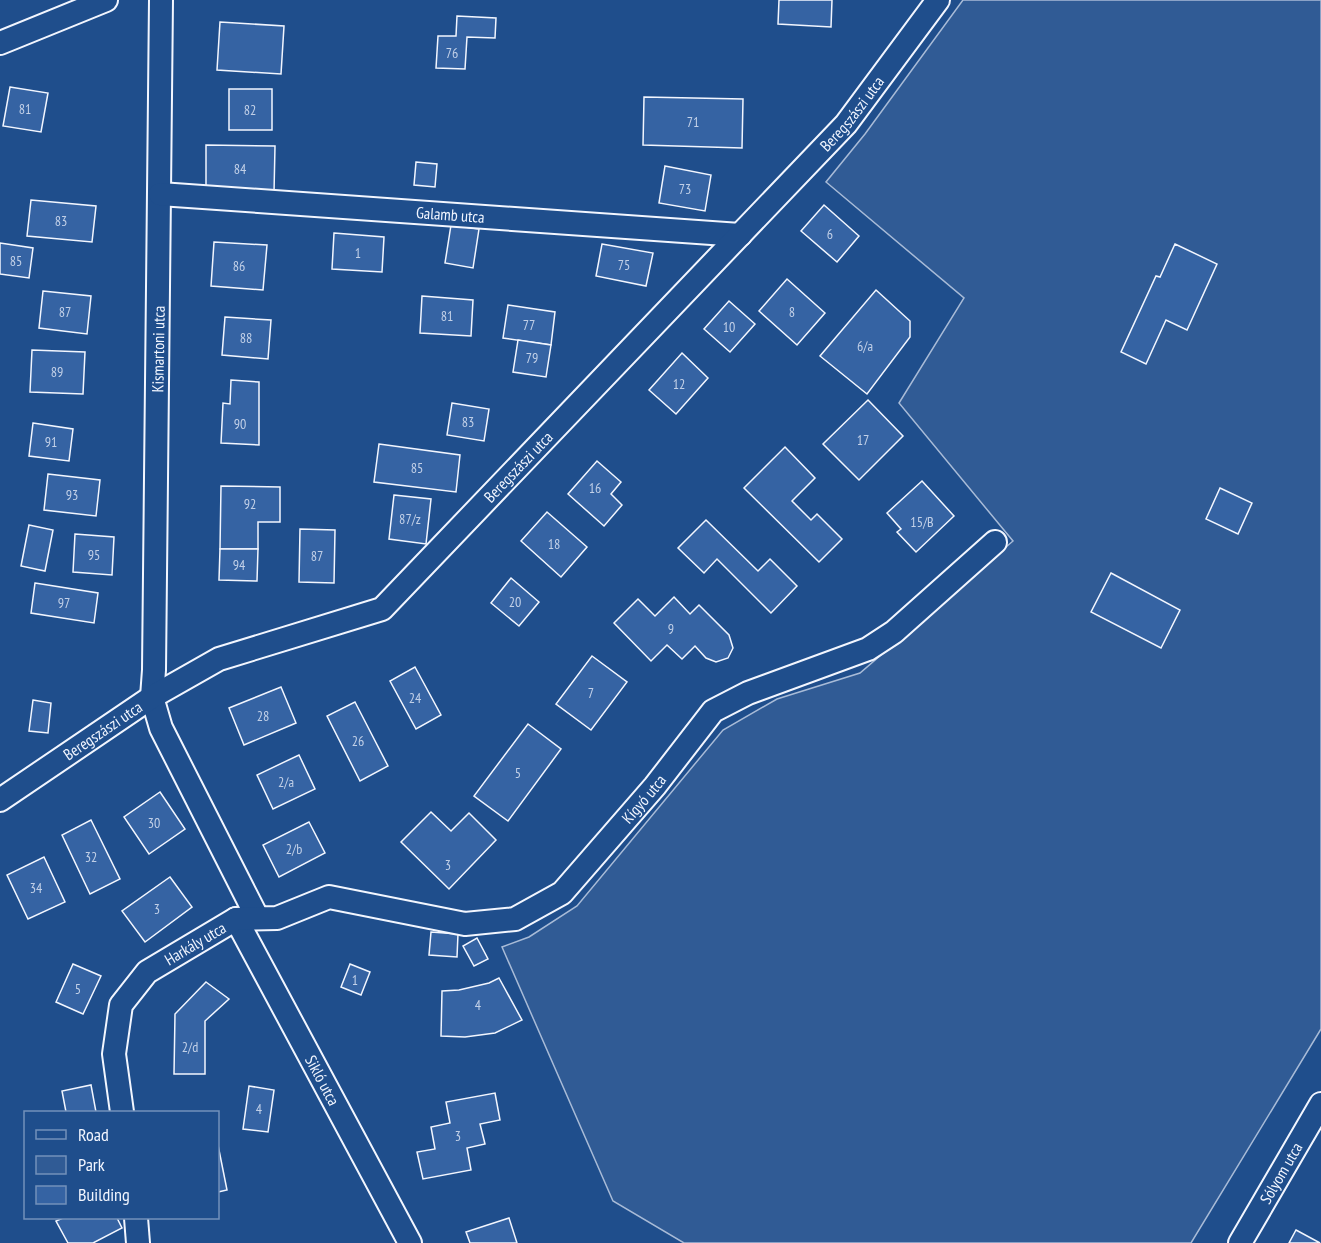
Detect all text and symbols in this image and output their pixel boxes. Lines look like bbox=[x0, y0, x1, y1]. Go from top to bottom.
house number: 76 bbox=[446, 44, 458, 62]
street label: Beregszászi utca bbox=[815, 72, 888, 155]
house number: 81 bbox=[19, 100, 31, 118]
house number: 82 bbox=[244, 101, 256, 119]
house number: 71 bbox=[687, 113, 699, 131]
house number: 84 bbox=[234, 160, 247, 178]
house number: 73 bbox=[679, 180, 691, 198]
street label: Galamb utca bbox=[415, 202, 485, 227]
house number: 83 bbox=[55, 212, 67, 230]
house number: 6 bbox=[827, 225, 833, 243]
house number: 1 bbox=[355, 244, 361, 262]
house number: 85 bbox=[10, 252, 22, 270]
house number: 75 bbox=[618, 256, 630, 274]
house number: 86 bbox=[233, 257, 245, 275]
house number: 87 bbox=[59, 303, 71, 321]
house number: 8 bbox=[789, 303, 795, 321]
street label: Kismartoni utca bbox=[147, 305, 169, 393]
house number: 81 bbox=[441, 307, 453, 325]
house number: 77 bbox=[523, 316, 535, 334]
house number: 10 bbox=[723, 318, 735, 336]
house number: 88 bbox=[240, 329, 252, 347]
house number: 6/a bbox=[857, 337, 873, 355]
house number: 79 bbox=[526, 349, 538, 367]
house number: 89 bbox=[51, 363, 63, 381]
house number: 12 bbox=[673, 375, 685, 393]
house number: 83 bbox=[462, 413, 474, 431]
house number: 90 bbox=[234, 415, 246, 433]
street label: Beregszászi utca bbox=[479, 427, 557, 507]
house number: 17 bbox=[857, 431, 869, 449]
house number: 91 bbox=[45, 433, 57, 451]
house number: 85 bbox=[411, 459, 423, 477]
house number: 16 bbox=[589, 479, 601, 497]
house number: 93 bbox=[66, 486, 78, 504]
house number: 92 bbox=[244, 495, 256, 513]
house number: 87/z bbox=[399, 510, 421, 528]
house number: 15/B bbox=[910, 513, 934, 531]
house number: 18 bbox=[548, 535, 560, 553]
house number: 95 bbox=[88, 546, 100, 564]
house number: 87 bbox=[311, 547, 323, 565]
house number: 94 bbox=[233, 556, 246, 574]
house number: 20 bbox=[509, 593, 521, 611]
house number: 97 bbox=[58, 594, 70, 612]
house number: 9 bbox=[668, 620, 674, 638]
house number: 7 bbox=[588, 684, 594, 702]
house number: 24 bbox=[409, 689, 422, 707]
street label: Beregszászi utca bbox=[59, 697, 146, 764]
house number: 28 bbox=[257, 707, 269, 725]
house number: 26 bbox=[352, 732, 364, 750]
house number: 5 bbox=[515, 764, 521, 782]
street label: Kígyó utca bbox=[617, 770, 670, 827]
house number: 2/a bbox=[278, 773, 294, 791]
house number: 30 bbox=[148, 814, 160, 832]
house number: 2/b bbox=[286, 840, 302, 858]
house number: 32 bbox=[85, 848, 97, 866]
house number: 3 bbox=[445, 856, 451, 874]
house number: 34 bbox=[30, 879, 43, 897]
house number: 3 bbox=[154, 900, 160, 918]
street label: Harkály utca bbox=[161, 917, 229, 969]
house number: 1 bbox=[352, 971, 358, 989]
house number: 5 bbox=[75, 980, 81, 998]
house number: 4 bbox=[475, 996, 482, 1014]
house number: 2/d bbox=[182, 1038, 198, 1056]
street label: Sikló utca bbox=[301, 1052, 344, 1109]
house number: 4 bbox=[256, 1100, 263, 1118]
legend bbox=[24, 1111, 219, 1219]
text: Road bbox=[78, 1123, 109, 1146]
house number: 3 bbox=[455, 1127, 461, 1145]
street label: Sólyom utca bbox=[1255, 1139, 1306, 1207]
text: Park bbox=[78, 1153, 105, 1176]
text: Building bbox=[78, 1183, 130, 1206]

